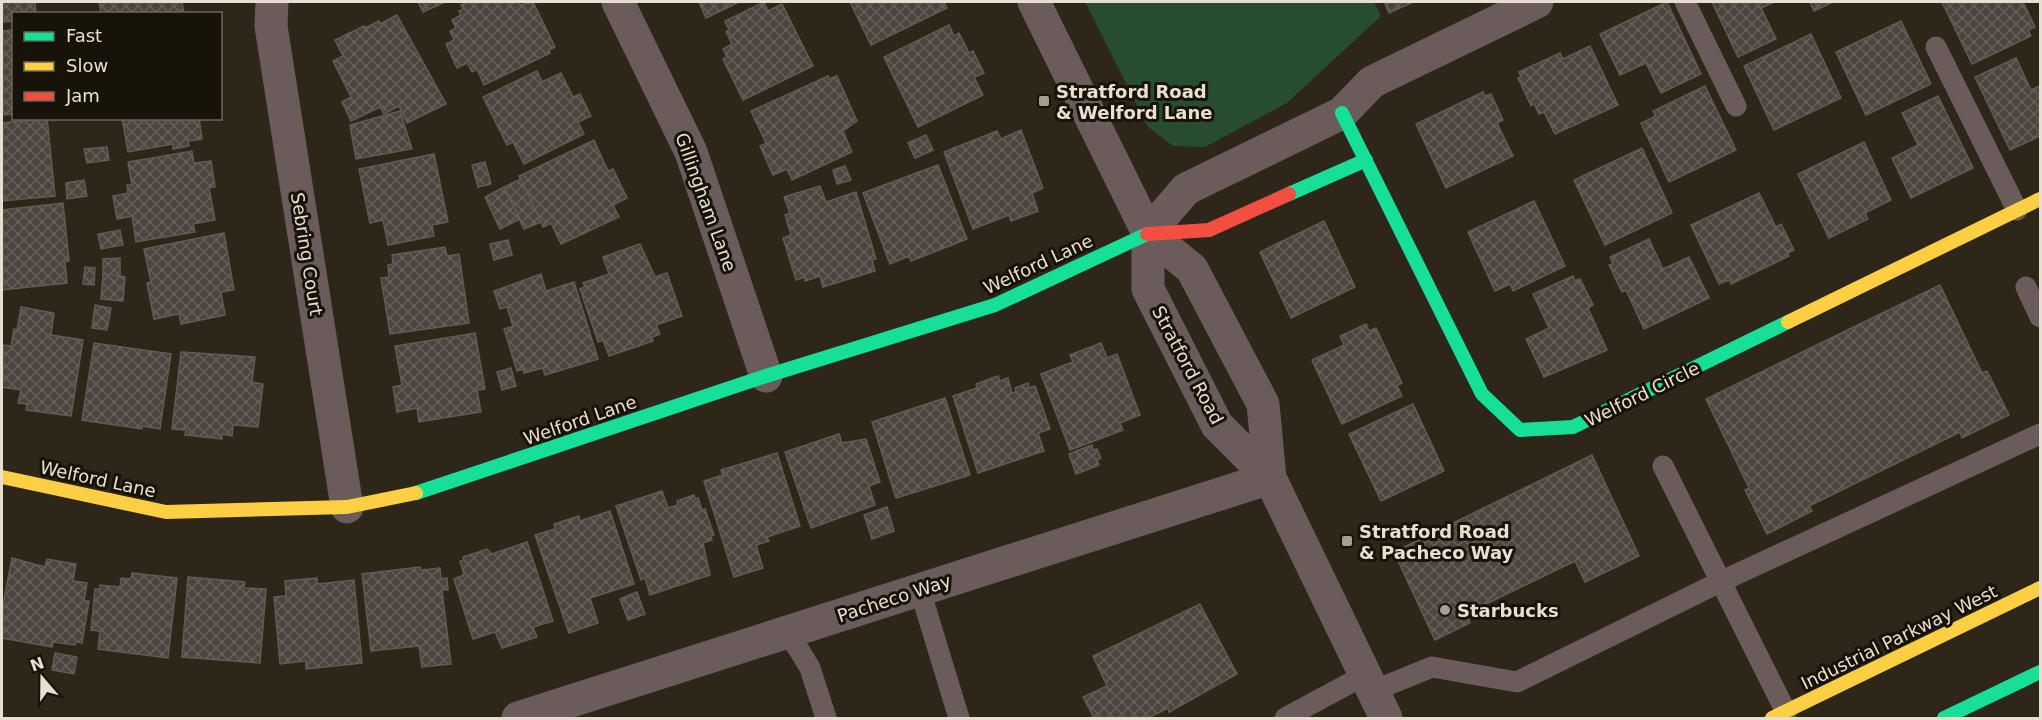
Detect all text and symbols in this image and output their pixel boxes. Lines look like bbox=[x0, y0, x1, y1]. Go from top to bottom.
legend bbox=[12, 12, 222, 120]
text: Fast bbox=[66, 25, 102, 46]
text: Slow bbox=[66, 55, 108, 76]
place label: Stratford Road & Welford Lane bbox=[1056, 81, 1212, 123]
text: Jam bbox=[65, 85, 100, 106]
marker: Stratford Road & Welford Lane bbox=[1037, 94, 1051, 108]
street label: Gillingham Lane bbox=[671, 130, 741, 274]
street label: Sebring Court bbox=[287, 191, 327, 317]
street label: Welford Lane bbox=[980, 230, 1096, 298]
street label: Stratford Road bbox=[1148, 302, 1228, 428]
street label: Welford Circle bbox=[1581, 357, 1703, 431]
street label: Welford Lane bbox=[521, 391, 639, 449]
street label: Welford Lane bbox=[38, 456, 158, 502]
place label: Stratford Road & Pacheco Way bbox=[1359, 521, 1514, 563]
marker: Stratford Road & Pacheco Way bbox=[1340, 534, 1354, 548]
street label: Pacheco Way bbox=[834, 570, 954, 626]
street label: Industrial Parkway West bbox=[1798, 580, 2000, 694]
place label: Starbucks bbox=[1457, 600, 1559, 621]
marker: Starbucks bbox=[1438, 603, 1452, 617]
north arrow bbox=[12, 648, 72, 708]
text: N bbox=[27, 653, 47, 676]

